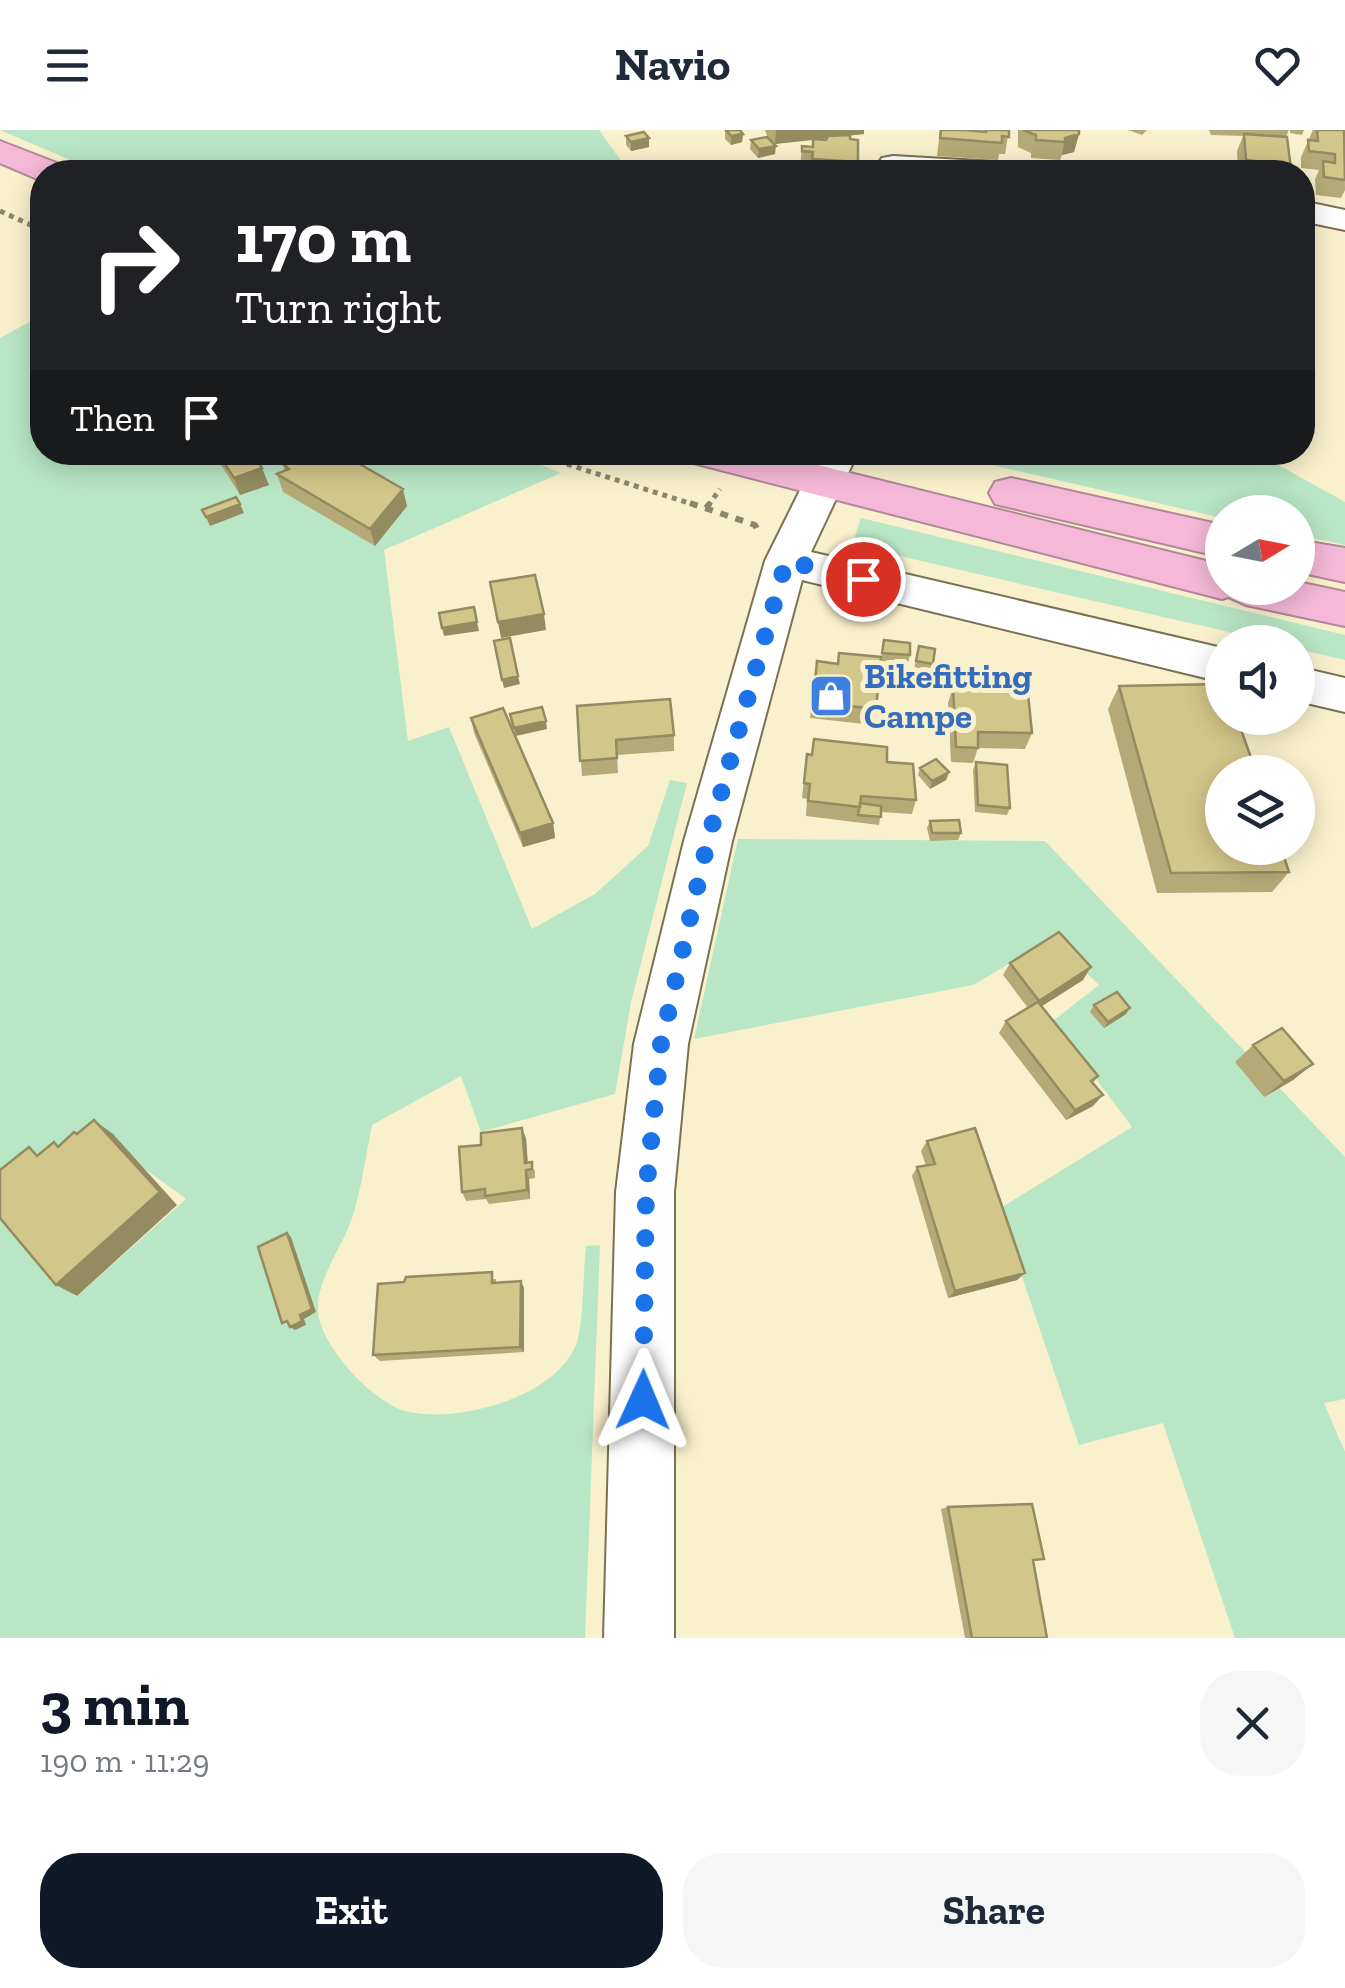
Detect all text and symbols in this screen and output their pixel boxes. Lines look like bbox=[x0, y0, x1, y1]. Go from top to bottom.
icon: menu bbox=[40, 38, 95, 93]
text: Navio bbox=[615, 38, 730, 92]
icon: heart bbox=[1250, 38, 1305, 93]
text: 170 m bbox=[235, 196, 411, 280]
icon: right bbox=[70, 200, 200, 330]
text: Turn right bbox=[235, 281, 441, 335]
icon: arrive bbox=[174, 390, 229, 445]
text: Then bbox=[70, 395, 154, 441]
north arrow bbox=[1205, 495, 1315, 605]
map controls bbox=[1205, 495, 1315, 865]
pin bbox=[821, 537, 906, 622]
icon: arrive bbox=[836, 552, 891, 607]
button: sound bbox=[1205, 625, 1315, 735]
place label: Bikefitting Campe bbox=[864, 655, 1032, 737]
shop icon: Bikefitting Campe bbox=[808, 673, 854, 719]
button: layers bbox=[1205, 755, 1315, 865]
position arrow bbox=[591, 1348, 695, 1452]
text: 3 min bbox=[40, 1668, 189, 1740]
button: close bbox=[1200, 1671, 1305, 1776]
text: 190 m · 11:29 bbox=[40, 1742, 209, 1780]
button: Exit bbox=[40, 1853, 663, 1968]
button: Share bbox=[683, 1853, 1305, 1968]

